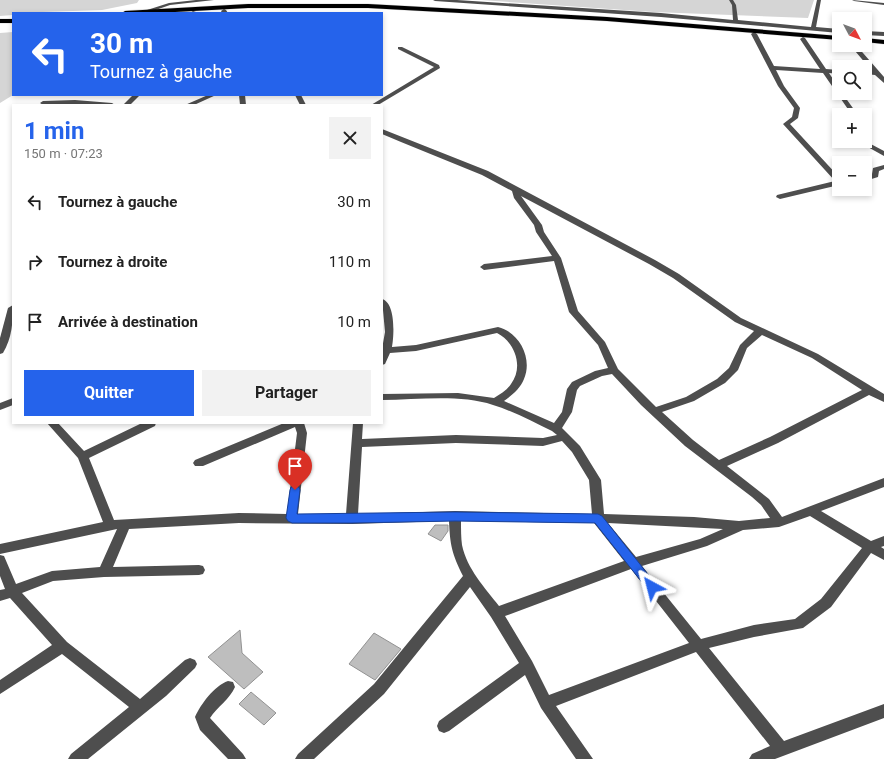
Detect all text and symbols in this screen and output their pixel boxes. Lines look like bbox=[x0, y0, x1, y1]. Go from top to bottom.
north arrow bbox=[832, 12, 872, 52]
map controls bbox=[832, 12, 872, 196]
text: 30 m bbox=[90, 27, 153, 60]
icon: left bbox=[24, 28, 76, 80]
button: search bbox=[832, 60, 872, 100]
text: Tournez à gauche bbox=[90, 61, 232, 82]
button: + bbox=[832, 108, 872, 148]
text: 1 min bbox=[24, 117, 84, 145]
button: close bbox=[329, 117, 371, 159]
text: 150 m · 07:23 bbox=[24, 146, 103, 161]
button: − bbox=[832, 156, 872, 196]
icon: left bbox=[24, 191, 46, 213]
text: Tournez à gauche bbox=[58, 193, 177, 211]
text: 30 m bbox=[337, 193, 371, 211]
icon: right bbox=[24, 251, 46, 273]
text: Tournez à droite bbox=[58, 253, 167, 271]
text: 110 m bbox=[329, 253, 371, 271]
icon: arrive bbox=[24, 311, 46, 333]
text: Arrivée à destination bbox=[58, 313, 198, 331]
text: 10 m bbox=[337, 313, 371, 331]
button: Quitter bbox=[24, 370, 194, 416]
button: Partager bbox=[202, 370, 371, 416]
pin bbox=[278, 449, 312, 490]
icon: arrive bbox=[284, 455, 306, 477]
position arrow bbox=[631, 566, 673, 608]

